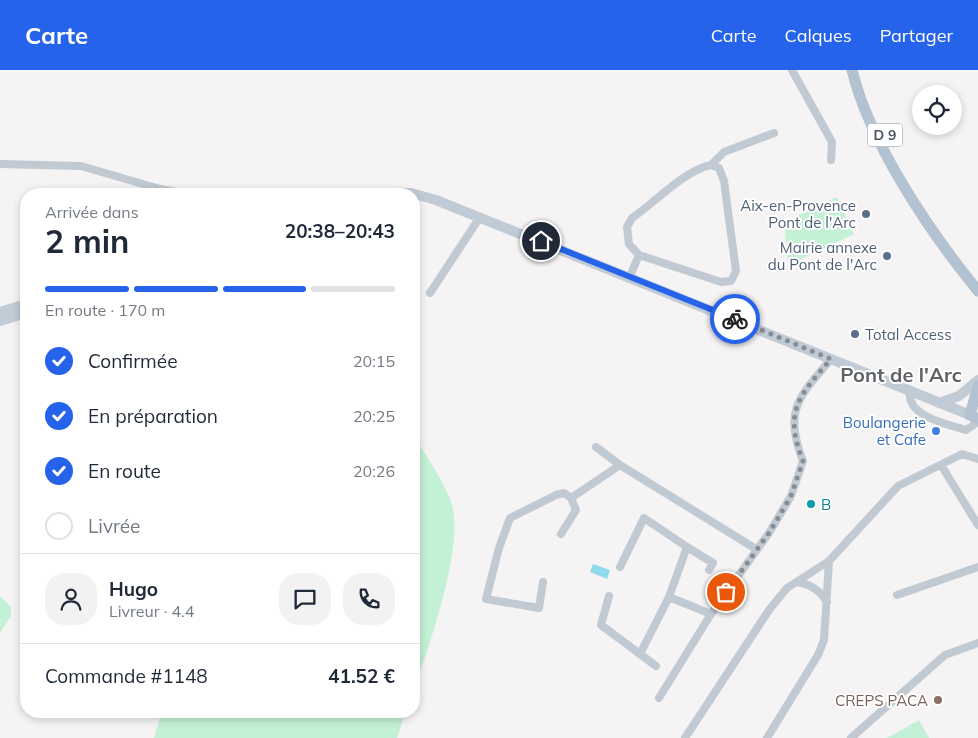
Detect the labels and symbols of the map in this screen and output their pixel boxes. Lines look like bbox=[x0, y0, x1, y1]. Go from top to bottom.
road number: D 9 bbox=[868, 124, 902, 146]
place label: Aix-en-Provence Pont de l'Arc bbox=[740, 196, 856, 232]
marker: Aix-en-Provence Pont de l'Arc bbox=[860, 208, 872, 220]
pin bbox=[520, 220, 562, 262]
place label: Mairie annexe du Pont de l'Arc bbox=[768, 238, 877, 274]
marker: Mairie annexe du Pont de l'Arc bbox=[881, 250, 893, 262]
courier bbox=[710, 294, 760, 344]
place label: Total Access bbox=[865, 325, 952, 344]
marker: Total Access bbox=[849, 328, 861, 340]
district label: Pont de l'Arc bbox=[840, 362, 962, 387]
place label: Boulangerie et Cafe bbox=[843, 413, 926, 449]
marker: Boulangerie et Cafe bbox=[930, 425, 942, 437]
place label: B bbox=[821, 495, 831, 514]
marker: B bbox=[805, 498, 817, 510]
pin bbox=[705, 571, 747, 613]
place label: CREPS PACA bbox=[835, 691, 928, 710]
marker: CREPS PACA bbox=[932, 694, 944, 706]

